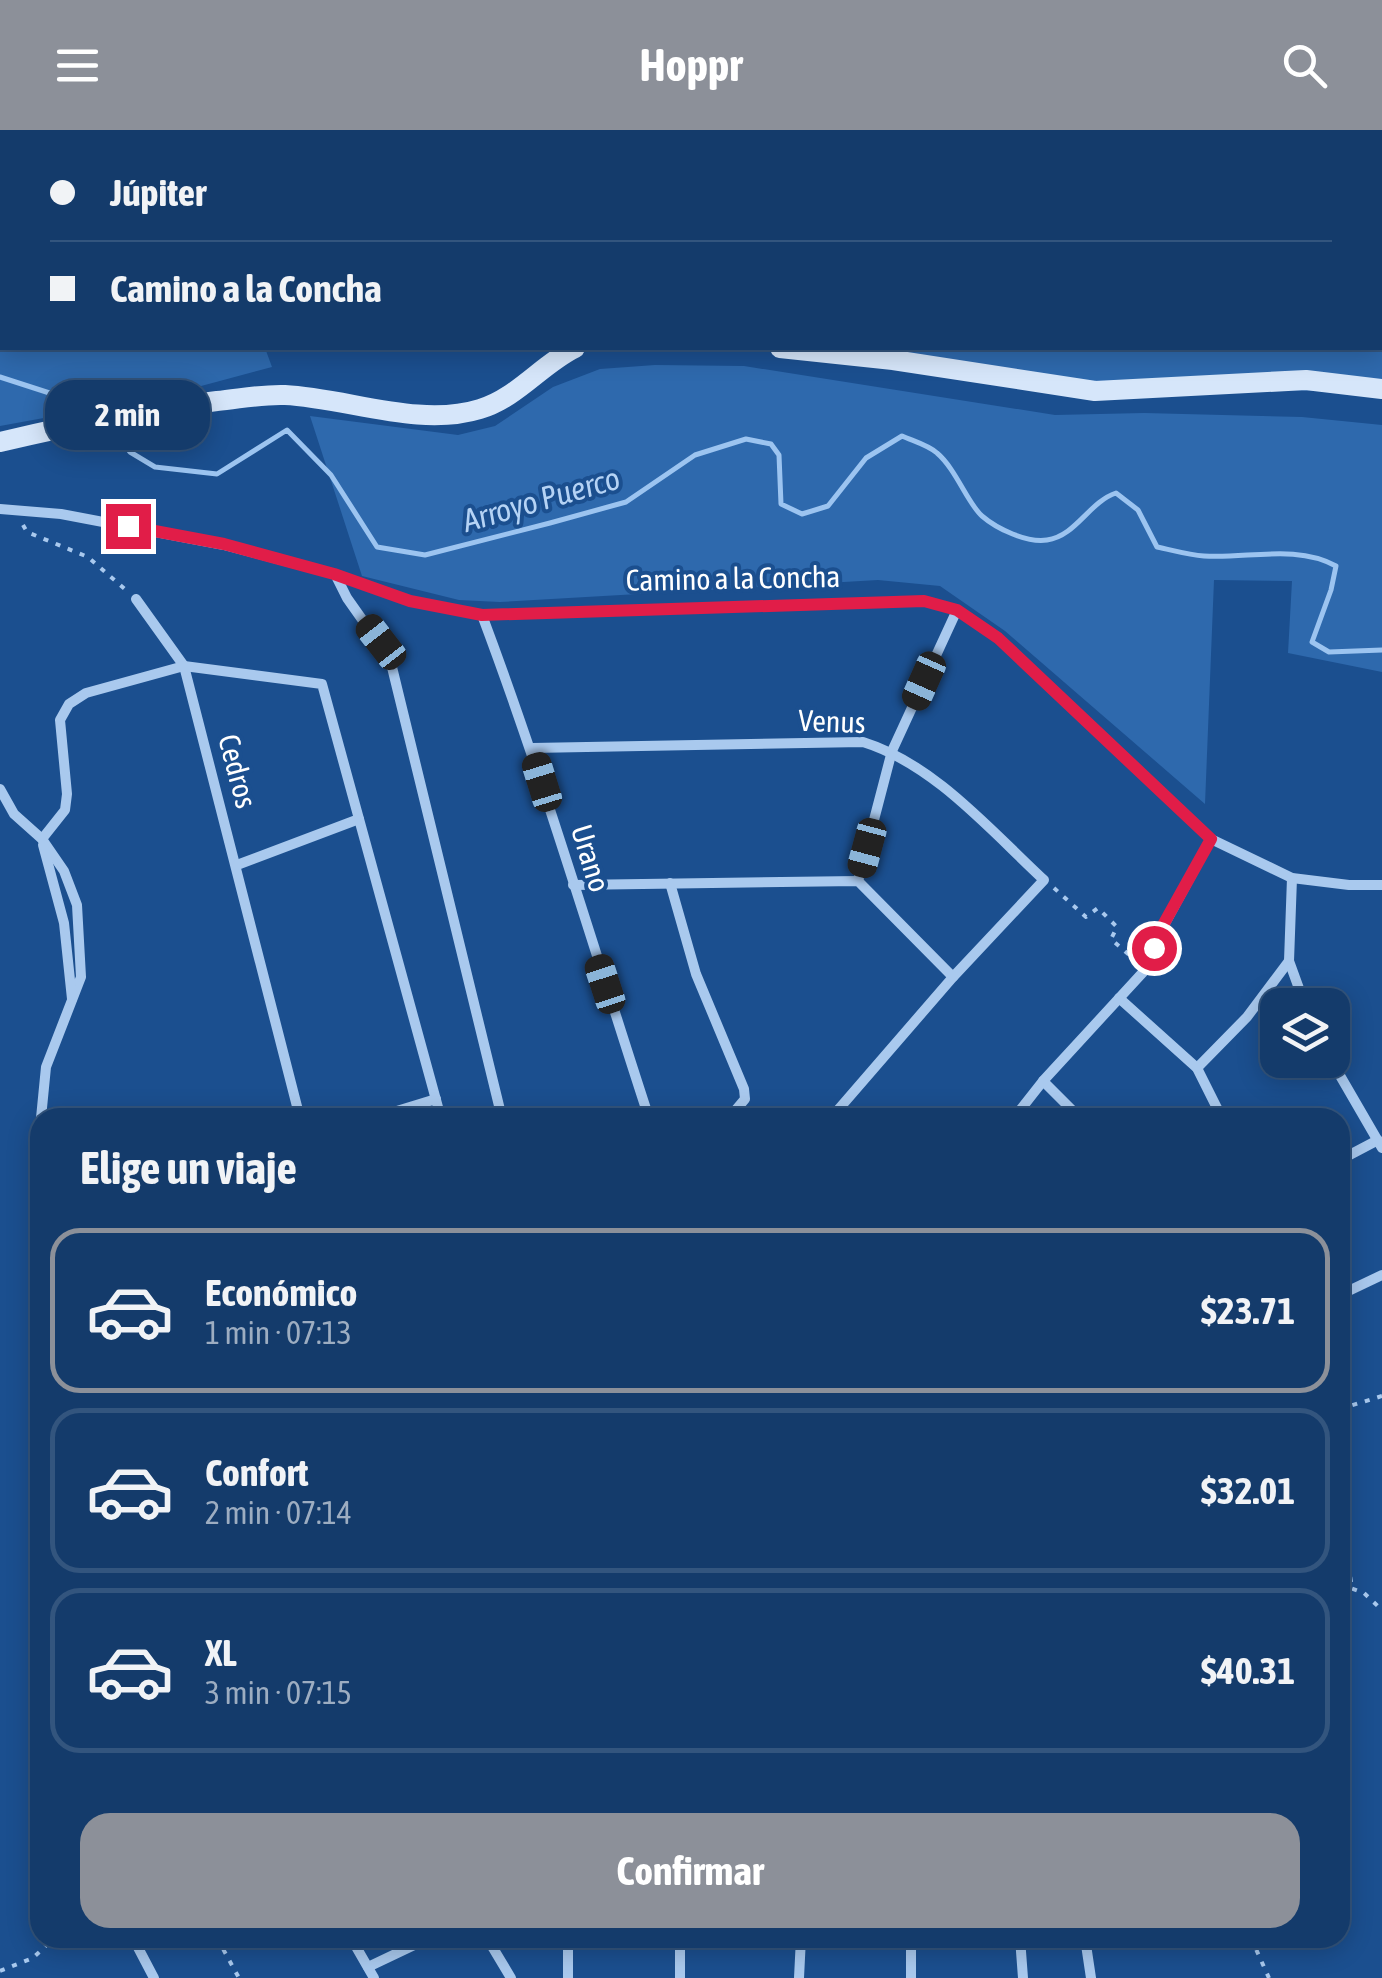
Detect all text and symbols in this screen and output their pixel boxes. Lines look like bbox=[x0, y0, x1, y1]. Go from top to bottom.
icon: menu bbox=[50, 38, 105, 93]
icon: search bbox=[1277, 38, 1332, 93]
text: Hoppr bbox=[639, 39, 743, 91]
text: Júpiter bbox=[110, 171, 206, 214]
text: Camino a la Concha bbox=[110, 267, 382, 310]
callout: 2 min bbox=[46, 381, 210, 451]
text: 2 min bbox=[95, 396, 160, 433]
water label: Arroyo Puerco bbox=[457, 459, 624, 539]
route end bbox=[106, 504, 151, 549]
street label: Camino a la Concha bbox=[625, 559, 841, 597]
car bbox=[351, 609, 411, 675]
car bbox=[898, 647, 950, 715]
street label: Venus bbox=[798, 703, 866, 739]
street label: Cedros bbox=[212, 731, 264, 811]
car bbox=[519, 749, 565, 815]
car bbox=[845, 815, 889, 881]
street label: Urano bbox=[565, 820, 617, 896]
route start bbox=[1132, 926, 1177, 971]
car bbox=[581, 951, 629, 1017]
map controls bbox=[1260, 988, 1350, 1078]
button: layers bbox=[1260, 988, 1350, 1078]
text: Elige un viaje bbox=[80, 1142, 297, 1194]
icon: car bbox=[85, 1266, 175, 1356]
text: Económico bbox=[205, 1271, 357, 1314]
text: $23.71 bbox=[1201, 1289, 1295, 1332]
text: 1 min · 07:13 bbox=[205, 1314, 352, 1351]
icon: car bbox=[85, 1446, 175, 1536]
text: Confort bbox=[205, 1451, 309, 1494]
text: $32.01 bbox=[1201, 1469, 1295, 1512]
text: 2 min · 07:14 bbox=[205, 1494, 352, 1531]
icon: car bbox=[85, 1626, 175, 1716]
text: XL bbox=[205, 1631, 237, 1674]
text: $40.31 bbox=[1201, 1649, 1295, 1692]
text: 3 min · 07:15 bbox=[205, 1674, 352, 1711]
button: Confirmar bbox=[80, 1813, 1300, 1928]

